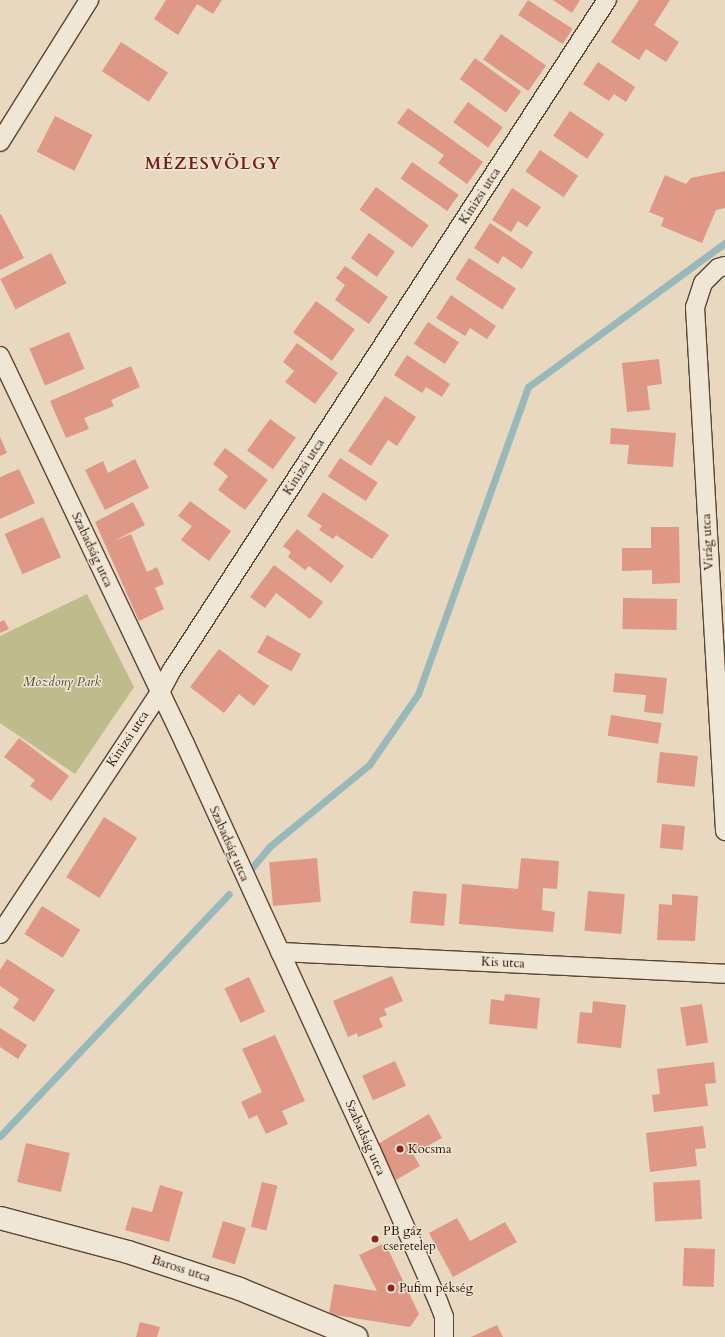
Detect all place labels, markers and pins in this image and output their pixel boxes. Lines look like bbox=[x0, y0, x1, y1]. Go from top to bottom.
place label: Kocsma bbox=[408, 1141, 452, 1157]
marker: Kocsma bbox=[395, 1144, 405, 1154]
place label: PB gáz cseretelep bbox=[383, 1224, 436, 1255]
marker: PB gáz cseretelep bbox=[370, 1234, 380, 1244]
place label: Pufim pékség bbox=[399, 1280, 473, 1296]
marker: Pufim pékség bbox=[386, 1283, 396, 1293]

